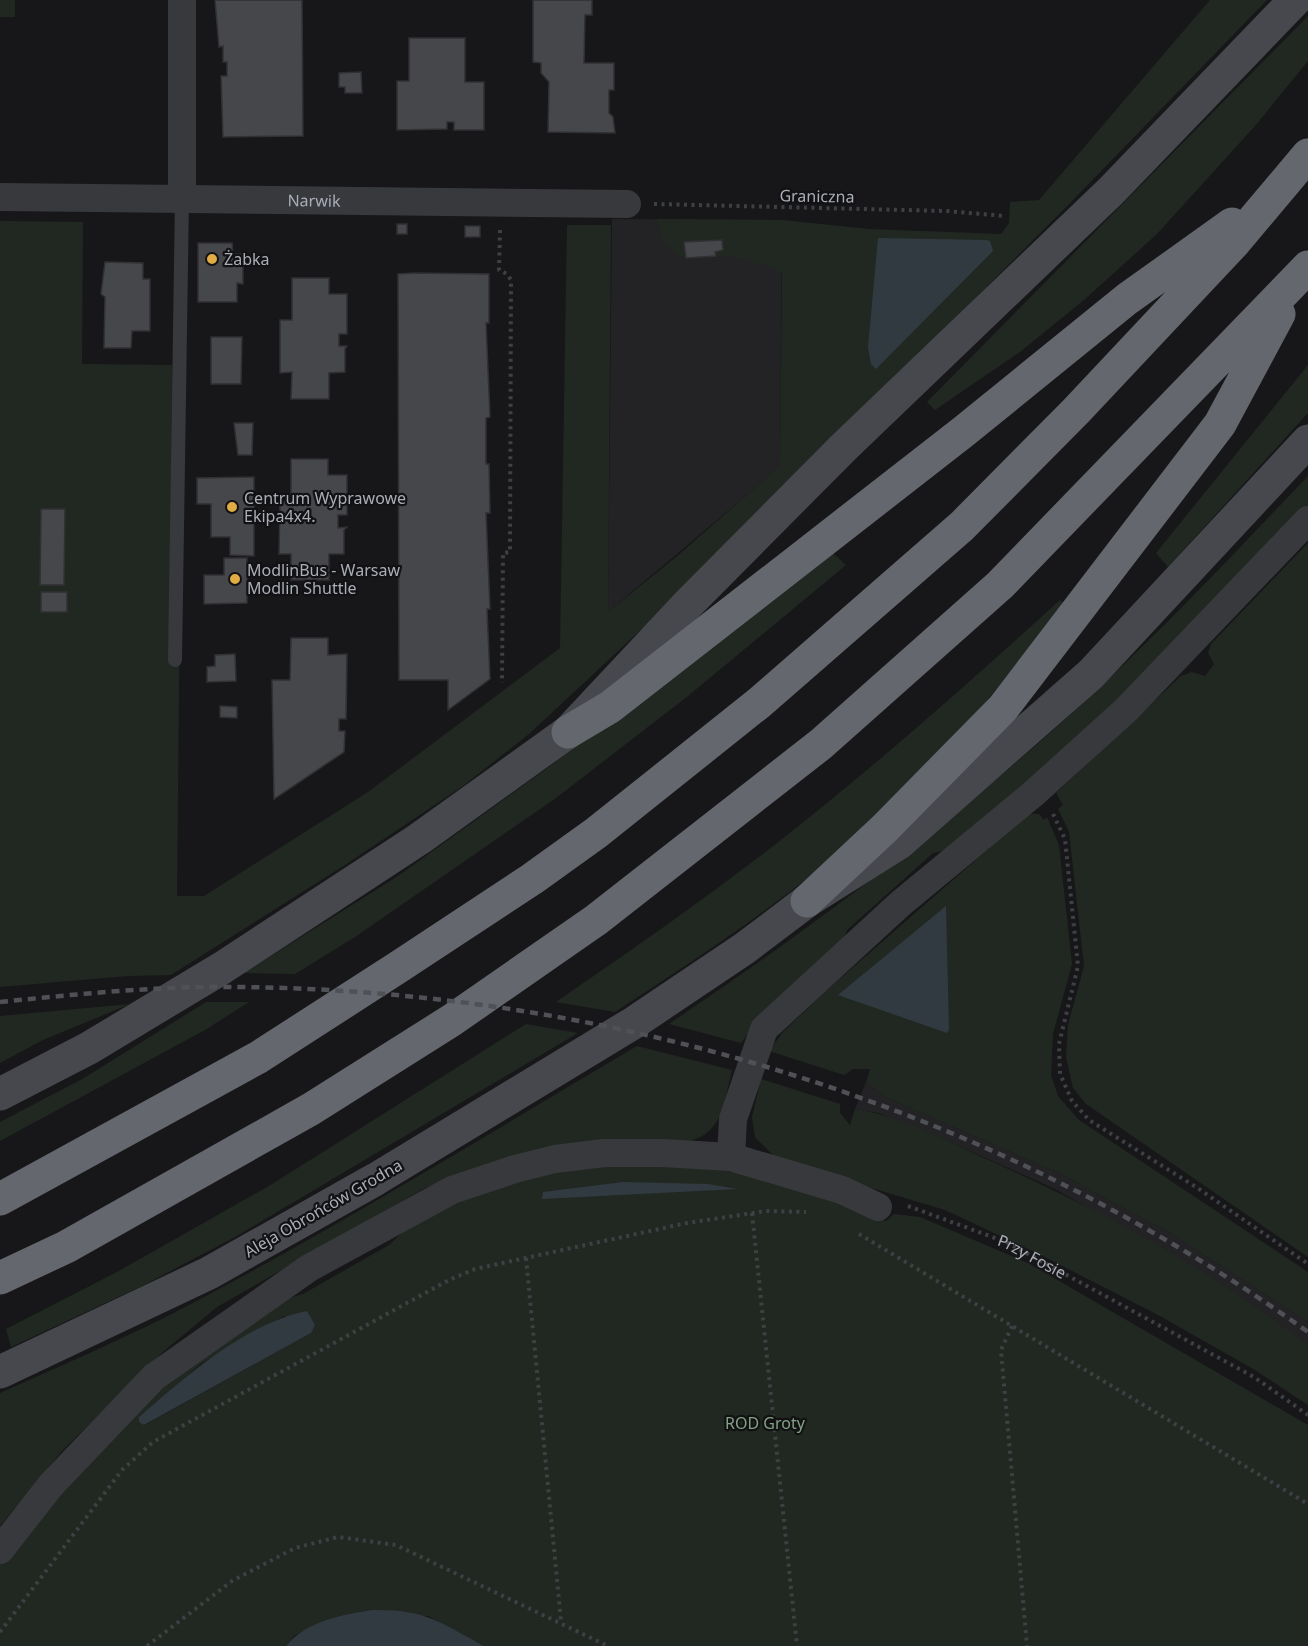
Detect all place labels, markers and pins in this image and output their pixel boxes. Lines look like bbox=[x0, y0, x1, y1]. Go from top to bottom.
place label: Żabka bbox=[224, 248, 270, 270]
marker: Żabka bbox=[205, 252, 219, 266]
place label: Centrum Wyprawowe Ekipa4x4. bbox=[244, 487, 406, 527]
marker: Centrum Wyprawowe Ekipa4x4. bbox=[225, 500, 239, 514]
place label: ModlinBus - Warsaw Modlin Shuttle bbox=[247, 559, 400, 599]
marker: ModlinBus - Warsaw Modlin Shuttle bbox=[228, 572, 242, 586]

